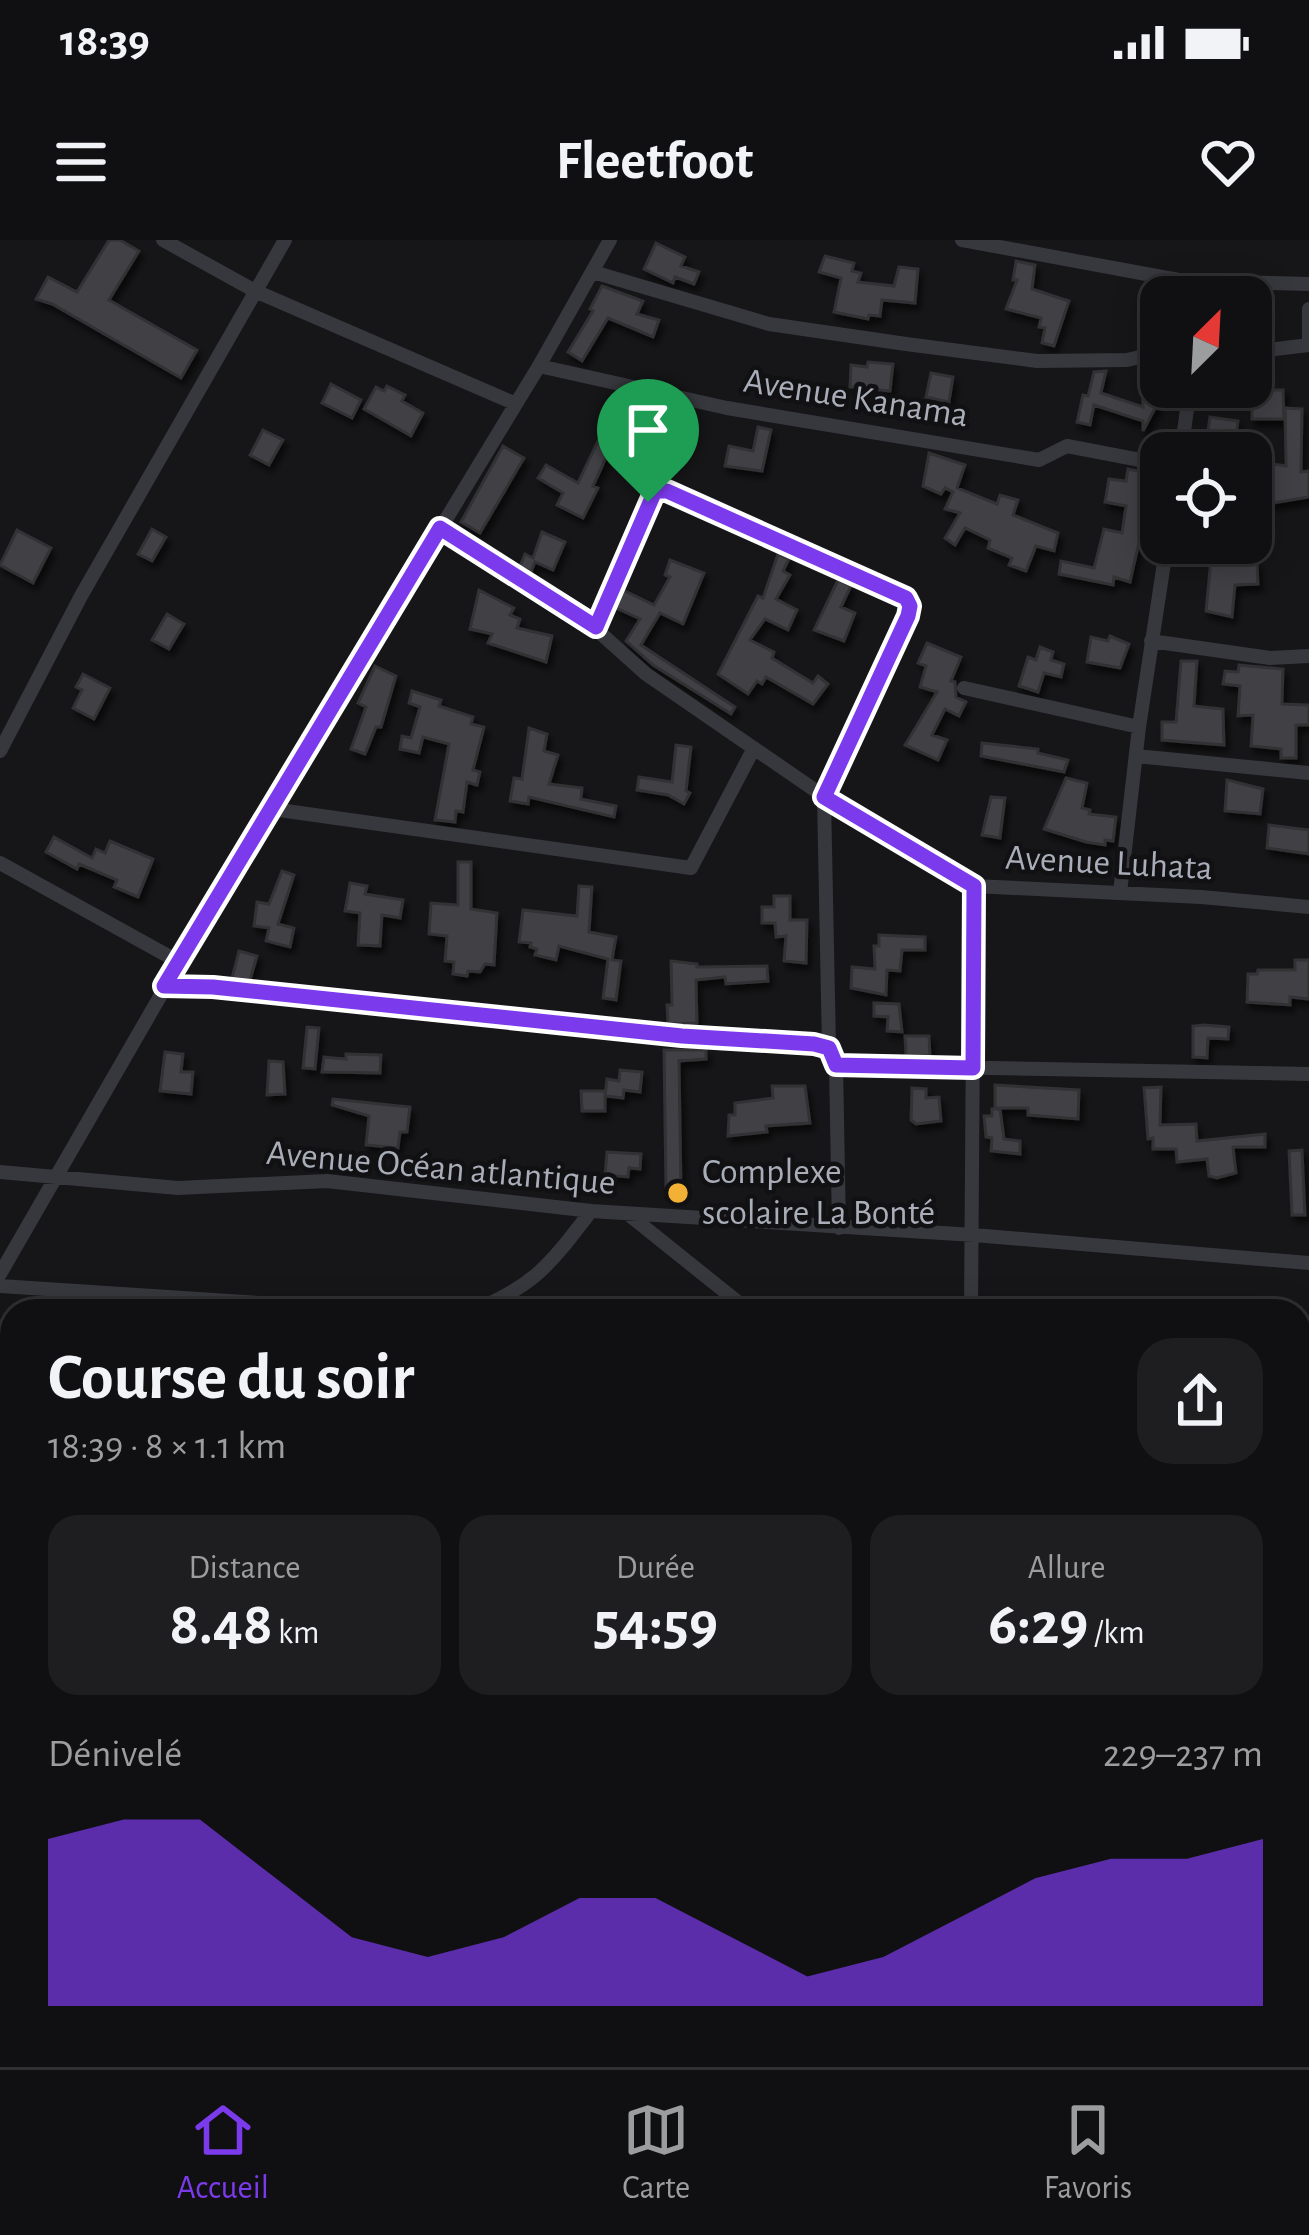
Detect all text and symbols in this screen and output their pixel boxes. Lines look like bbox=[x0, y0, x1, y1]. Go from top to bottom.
text: 18:39 bbox=[60, 19, 150, 64]
icon: menu bbox=[48, 129, 114, 195]
icon: heart bbox=[1195, 129, 1261, 195]
text: Fleetfoot bbox=[556, 135, 753, 189]
north arrow bbox=[1140, 276, 1272, 408]
map controls bbox=[1140, 276, 1272, 564]
street label: Avenue Kanama bbox=[741, 362, 971, 434]
pin bbox=[597, 379, 699, 502]
icon: arrive bbox=[615, 397, 681, 463]
button: locate bbox=[1140, 432, 1272, 564]
street label: Avenue Luhata bbox=[1004, 840, 1214, 886]
street label: Avenue Océan atlantique bbox=[265, 1135, 617, 1201]
place label: Complexe scolaire La Bonté bbox=[702, 1154, 935, 1231]
marker: Complexe scolaire La Bonté bbox=[665, 1180, 691, 1206]
button: share bbox=[1137, 1338, 1263, 1464]
text: Course du soir bbox=[48, 1345, 414, 1411]
text: 18:39 · 8 × 1.1 km bbox=[48, 1427, 286, 1466]
text: Distance bbox=[189, 1552, 300, 1585]
text: Durée bbox=[616, 1552, 695, 1585]
text: Allure bbox=[1028, 1552, 1105, 1585]
text: 8.48 bbox=[170, 1595, 273, 1655]
text: 54:59 bbox=[593, 1595, 718, 1655]
text: 6:29 bbox=[988, 1595, 1088, 1655]
text: km bbox=[273, 1617, 320, 1650]
text: /km bbox=[1088, 1617, 1145, 1650]
text: Dénivelé bbox=[48, 1735, 182, 1774]
text: 229–237 m bbox=[1103, 1735, 1263, 1774]
tab: Accueil bbox=[177, 2097, 269, 2209]
tab: Carte bbox=[622, 2097, 690, 2209]
tab: Favoris bbox=[1044, 2097, 1132, 2209]

